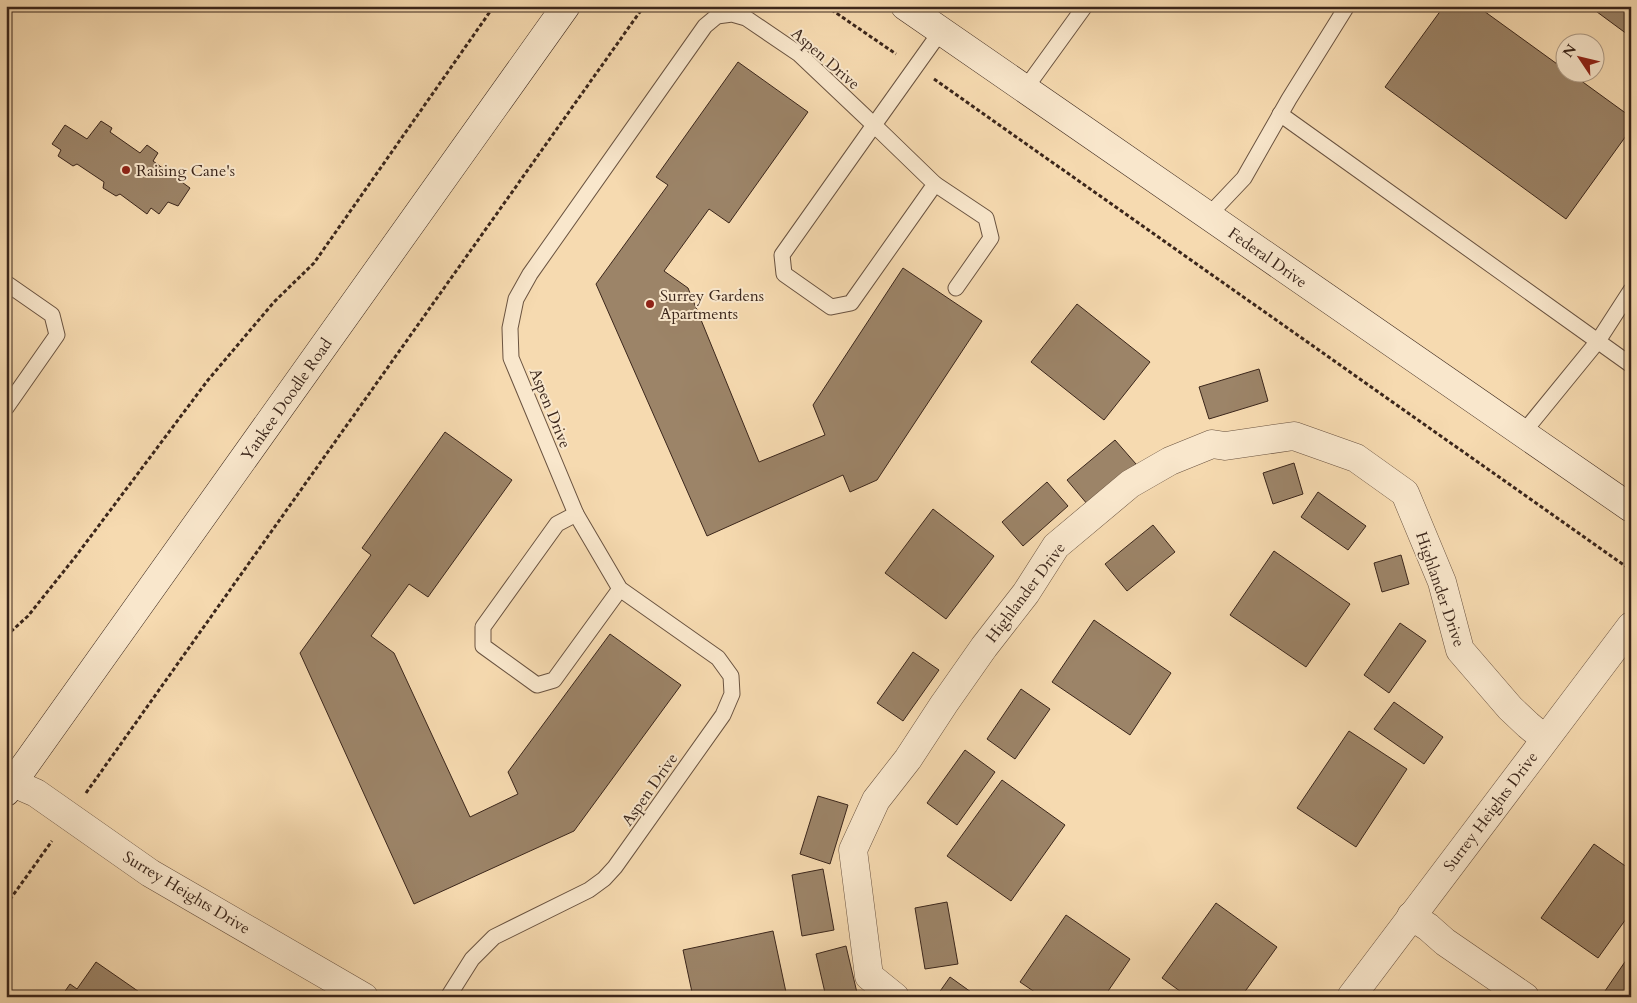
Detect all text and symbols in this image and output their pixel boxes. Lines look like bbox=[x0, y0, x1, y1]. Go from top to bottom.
street label: Aspen Drive bbox=[786, 23, 864, 95]
north arrow bbox=[1554, 32, 1604, 82]
text: N bbox=[1558, 40, 1581, 61]
place label: Raising Cane's bbox=[136, 160, 235, 182]
marker: Raising Cane's bbox=[120, 164, 132, 176]
street label: Federal Drive bbox=[1223, 222, 1311, 293]
place label: Surrey Gardens Apartments bbox=[660, 285, 764, 325]
marker: Surrey Gardens Apartments bbox=[644, 298, 656, 310]
street label: Yankee Doodle Road bbox=[236, 334, 338, 465]
street label: Aspen Drive bbox=[524, 365, 576, 452]
street label: Highlander Drive bbox=[1410, 529, 1470, 650]
street label: Highlander Drive bbox=[981, 538, 1071, 647]
street label: Surrey Heights Drive bbox=[1438, 747, 1543, 876]
street label: Aspen Drive bbox=[617, 749, 683, 831]
street label: Surrey Heights Drive bbox=[119, 846, 254, 940]

